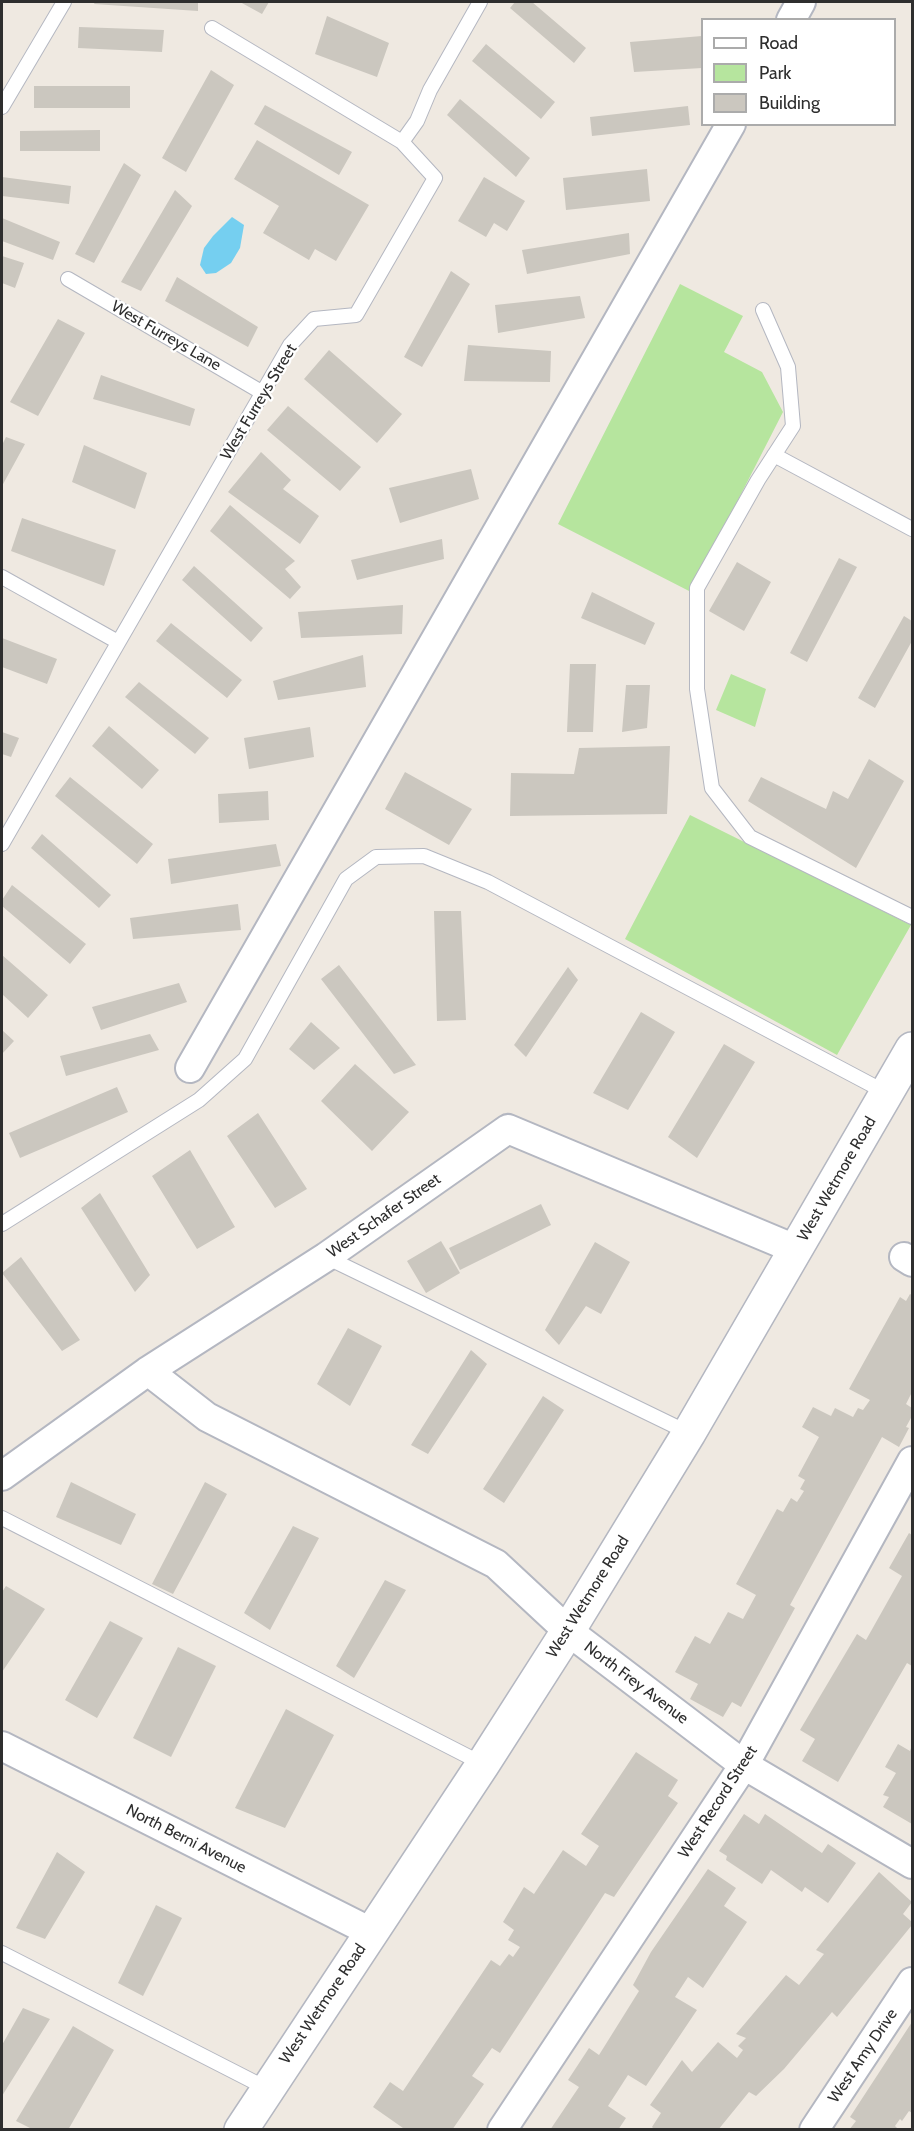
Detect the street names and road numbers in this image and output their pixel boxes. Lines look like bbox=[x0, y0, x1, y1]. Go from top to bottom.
street label: West Furreys Lane bbox=[108, 297, 224, 375]
street label: West Furreys Street bbox=[217, 341, 301, 463]
street label: West Wetmore Road bbox=[794, 1113, 880, 1245]
street label: West Schafer Street bbox=[323, 1170, 445, 1262]
street label: West Wetmore Road bbox=[543, 1532, 633, 1662]
street label: North Frey Avenue bbox=[580, 1638, 692, 1728]
street label: West Record Street bbox=[674, 1742, 762, 1862]
street label: North Berni Avenue bbox=[123, 1800, 249, 1878]
street label: West Wetmore Road bbox=[276, 1940, 370, 2068]
street label: West Amy Drive bbox=[824, 2005, 902, 2107]

